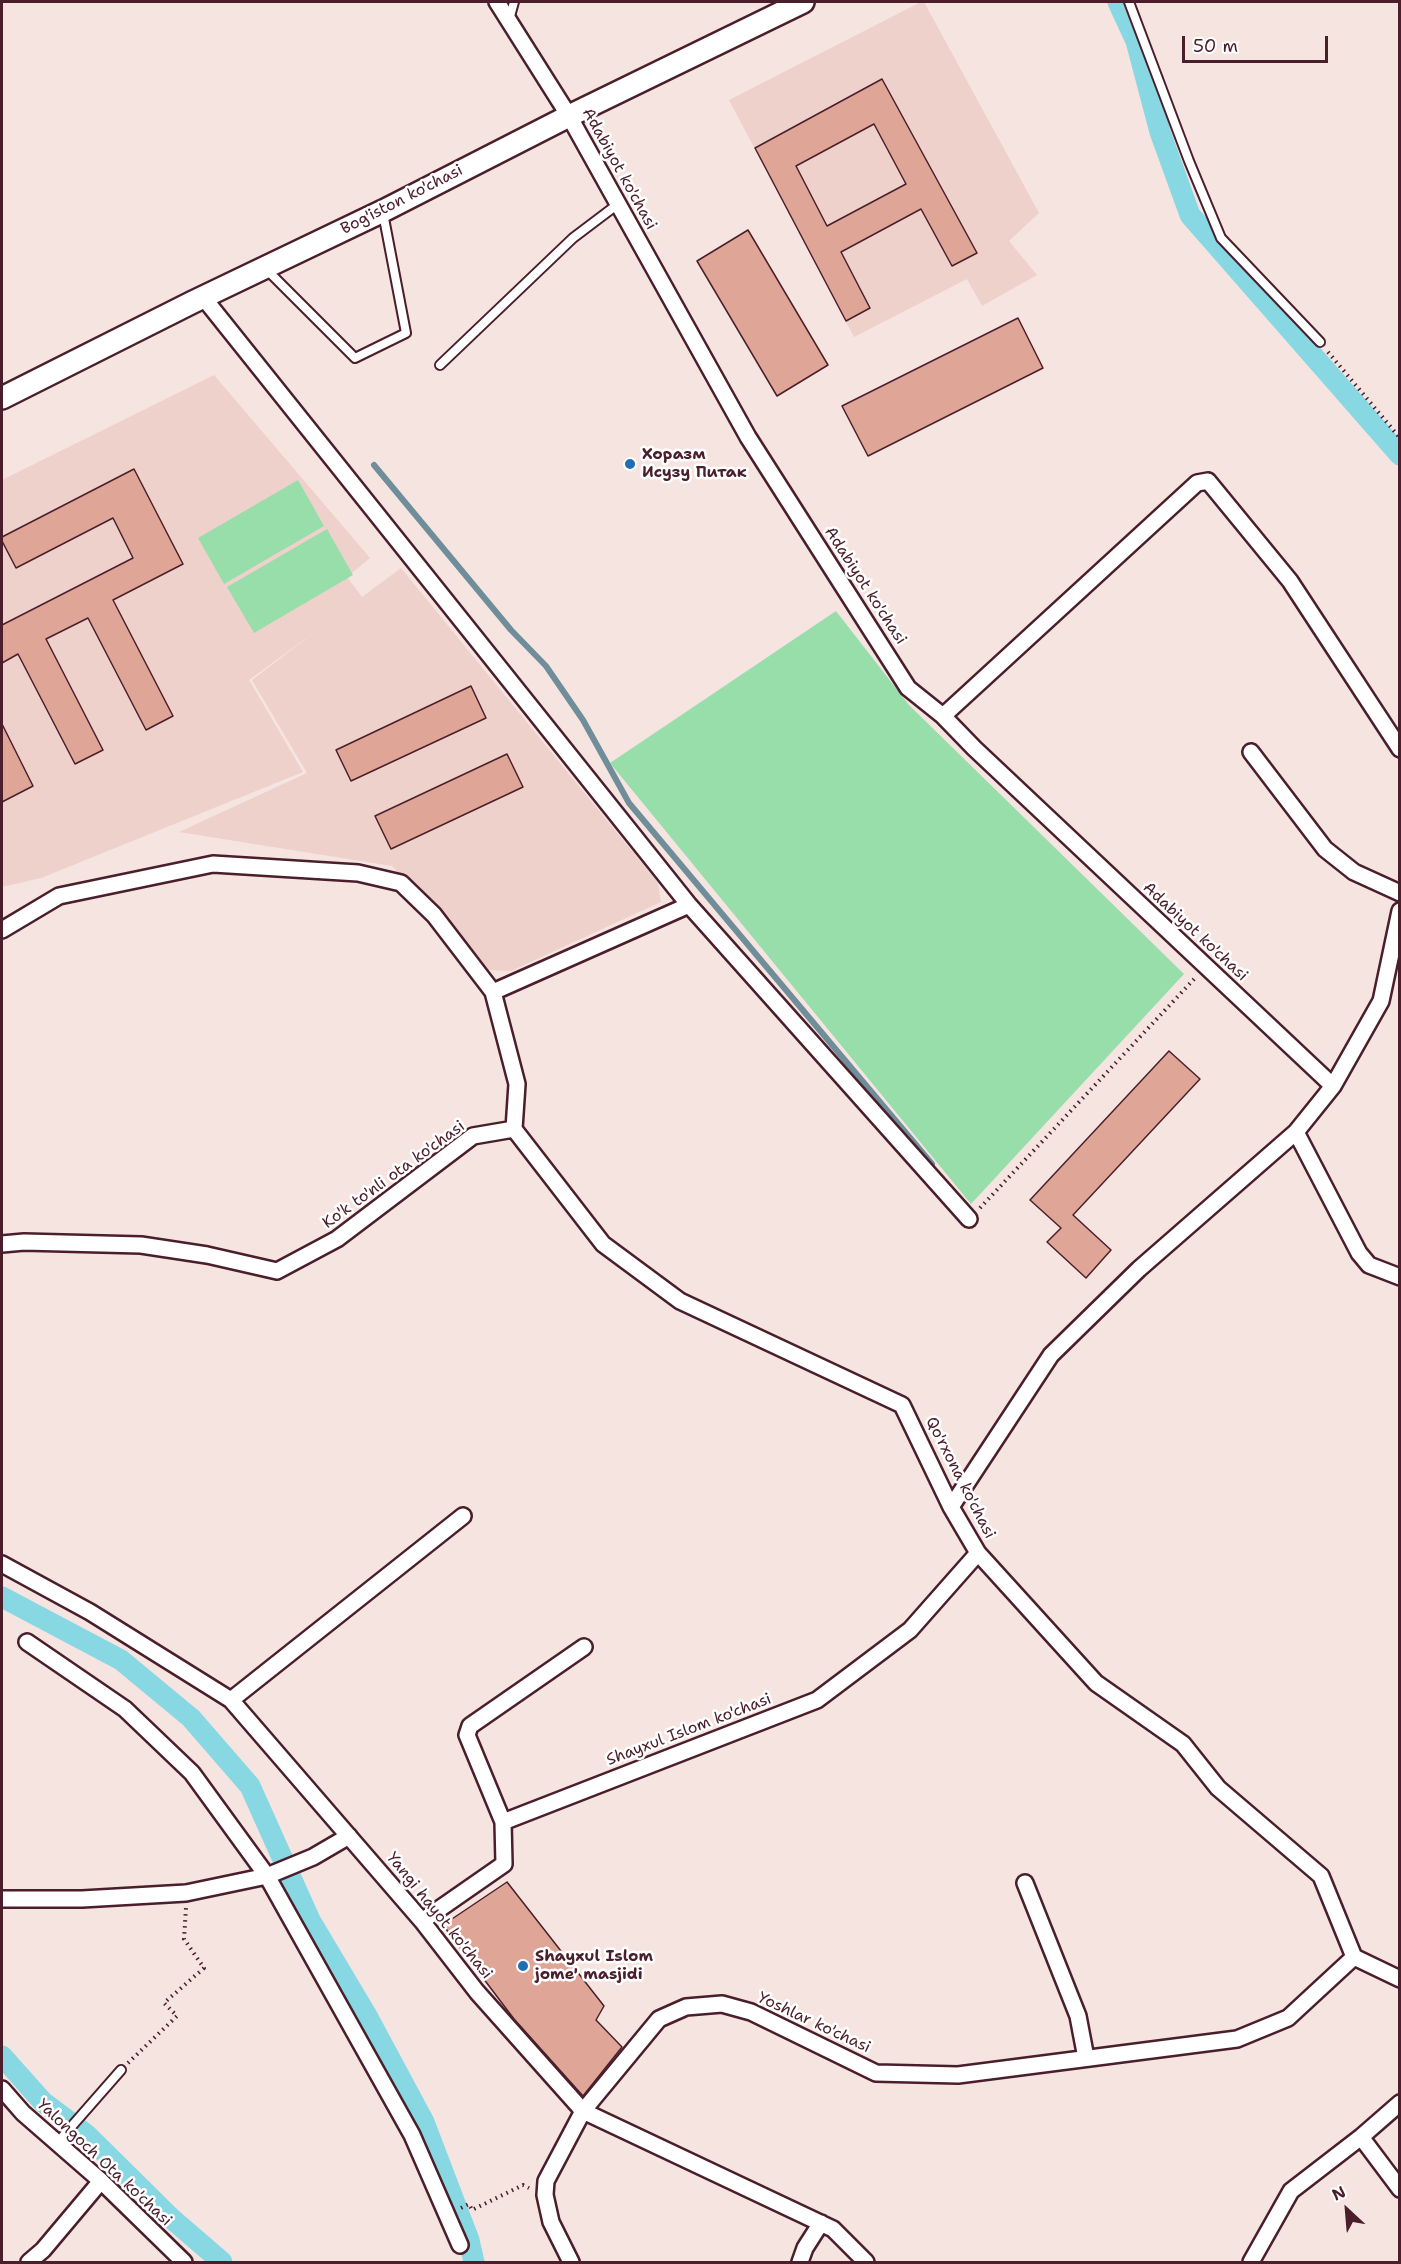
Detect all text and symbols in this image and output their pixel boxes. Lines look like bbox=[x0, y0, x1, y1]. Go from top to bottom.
scale bar bbox=[1185, 24, 1330, 62]
text: 50 m bbox=[1193, 34, 1238, 58]
street label: Adabiyot ko'chasi bbox=[578, 105, 660, 233]
street label: Bog'iston ko'chasi bbox=[338, 161, 466, 239]
place label: Хоразм Исузу Питак bbox=[642, 445, 747, 483]
marker: Хоразм Исузу Питак bbox=[623, 457, 637, 471]
street label: Adabiyot ko'chasi bbox=[820, 524, 910, 648]
street label: Adabiyot ko'chasi bbox=[1139, 878, 1251, 986]
street label: Ko'k to'nli ota ko'chasi bbox=[319, 1117, 469, 1233]
street label: Qo'rxona ko'chasi bbox=[921, 1414, 999, 1542]
street label: Shayxul Islom ko'chasi bbox=[604, 1690, 774, 1770]
street label: Yangi hayot ko'chasi bbox=[382, 1849, 496, 1983]
place label: Shayxul Islom jome' masjidi bbox=[535, 1947, 653, 1985]
marker: Shayxul Islom jome' masjidi bbox=[516, 1959, 530, 1973]
street label: Yoshlar ko'chasi bbox=[754, 1988, 874, 2058]
street label: Yalongoch Ota ko'chasi bbox=[32, 2095, 176, 2231]
north arrow bbox=[1317, 2180, 1377, 2240]
text: N bbox=[1329, 2181, 1349, 2206]

